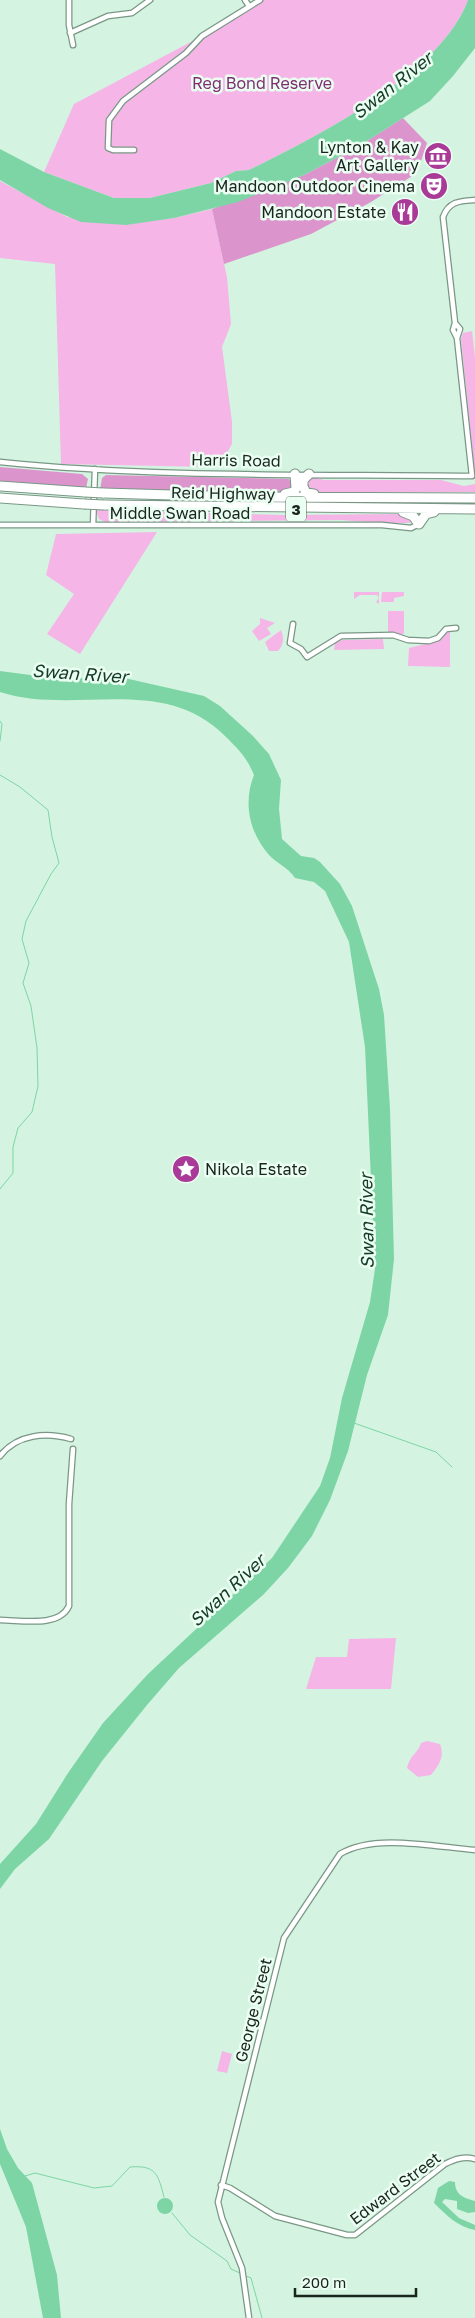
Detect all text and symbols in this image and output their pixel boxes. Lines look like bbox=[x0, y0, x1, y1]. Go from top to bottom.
water label: Swan River bbox=[348, 45, 439, 123]
park label: Reg Bond Reserve bbox=[192, 73, 332, 93]
place label: Lynton & Kay Art Gallery bbox=[319, 137, 419, 175]
museum icon: Lynton & Kay Art Gallery bbox=[423, 141, 453, 171]
theatre icon: Mandoon Outdoor Cinema bbox=[419, 171, 449, 201]
place label: Mandoon Outdoor Cinema bbox=[215, 176, 415, 196]
restaurant icon: Mandoon Estate bbox=[390, 197, 420, 227]
place label: Mandoon Estate bbox=[261, 202, 386, 222]
street label: Harris Road bbox=[191, 449, 281, 471]
street label: Reid Highway bbox=[171, 482, 275, 504]
road number: 3 bbox=[286, 496, 306, 522]
street label: Middle Swan Road bbox=[110, 503, 250, 523]
water label: Swan River bbox=[32, 659, 131, 688]
place icon: Nikola Estate bbox=[171, 1154, 201, 1184]
place label: Nikola Estate bbox=[205, 1159, 307, 1179]
water label: Swan River bbox=[354, 1170, 378, 1269]
water label: Swan River bbox=[185, 1547, 272, 1631]
street label: George Street bbox=[230, 1956, 276, 2064]
street label: Edward Street bbox=[346, 2147, 444, 2229]
scale bar bbox=[295, 2266, 416, 2298]
text: 200 m bbox=[302, 2273, 346, 2291]

